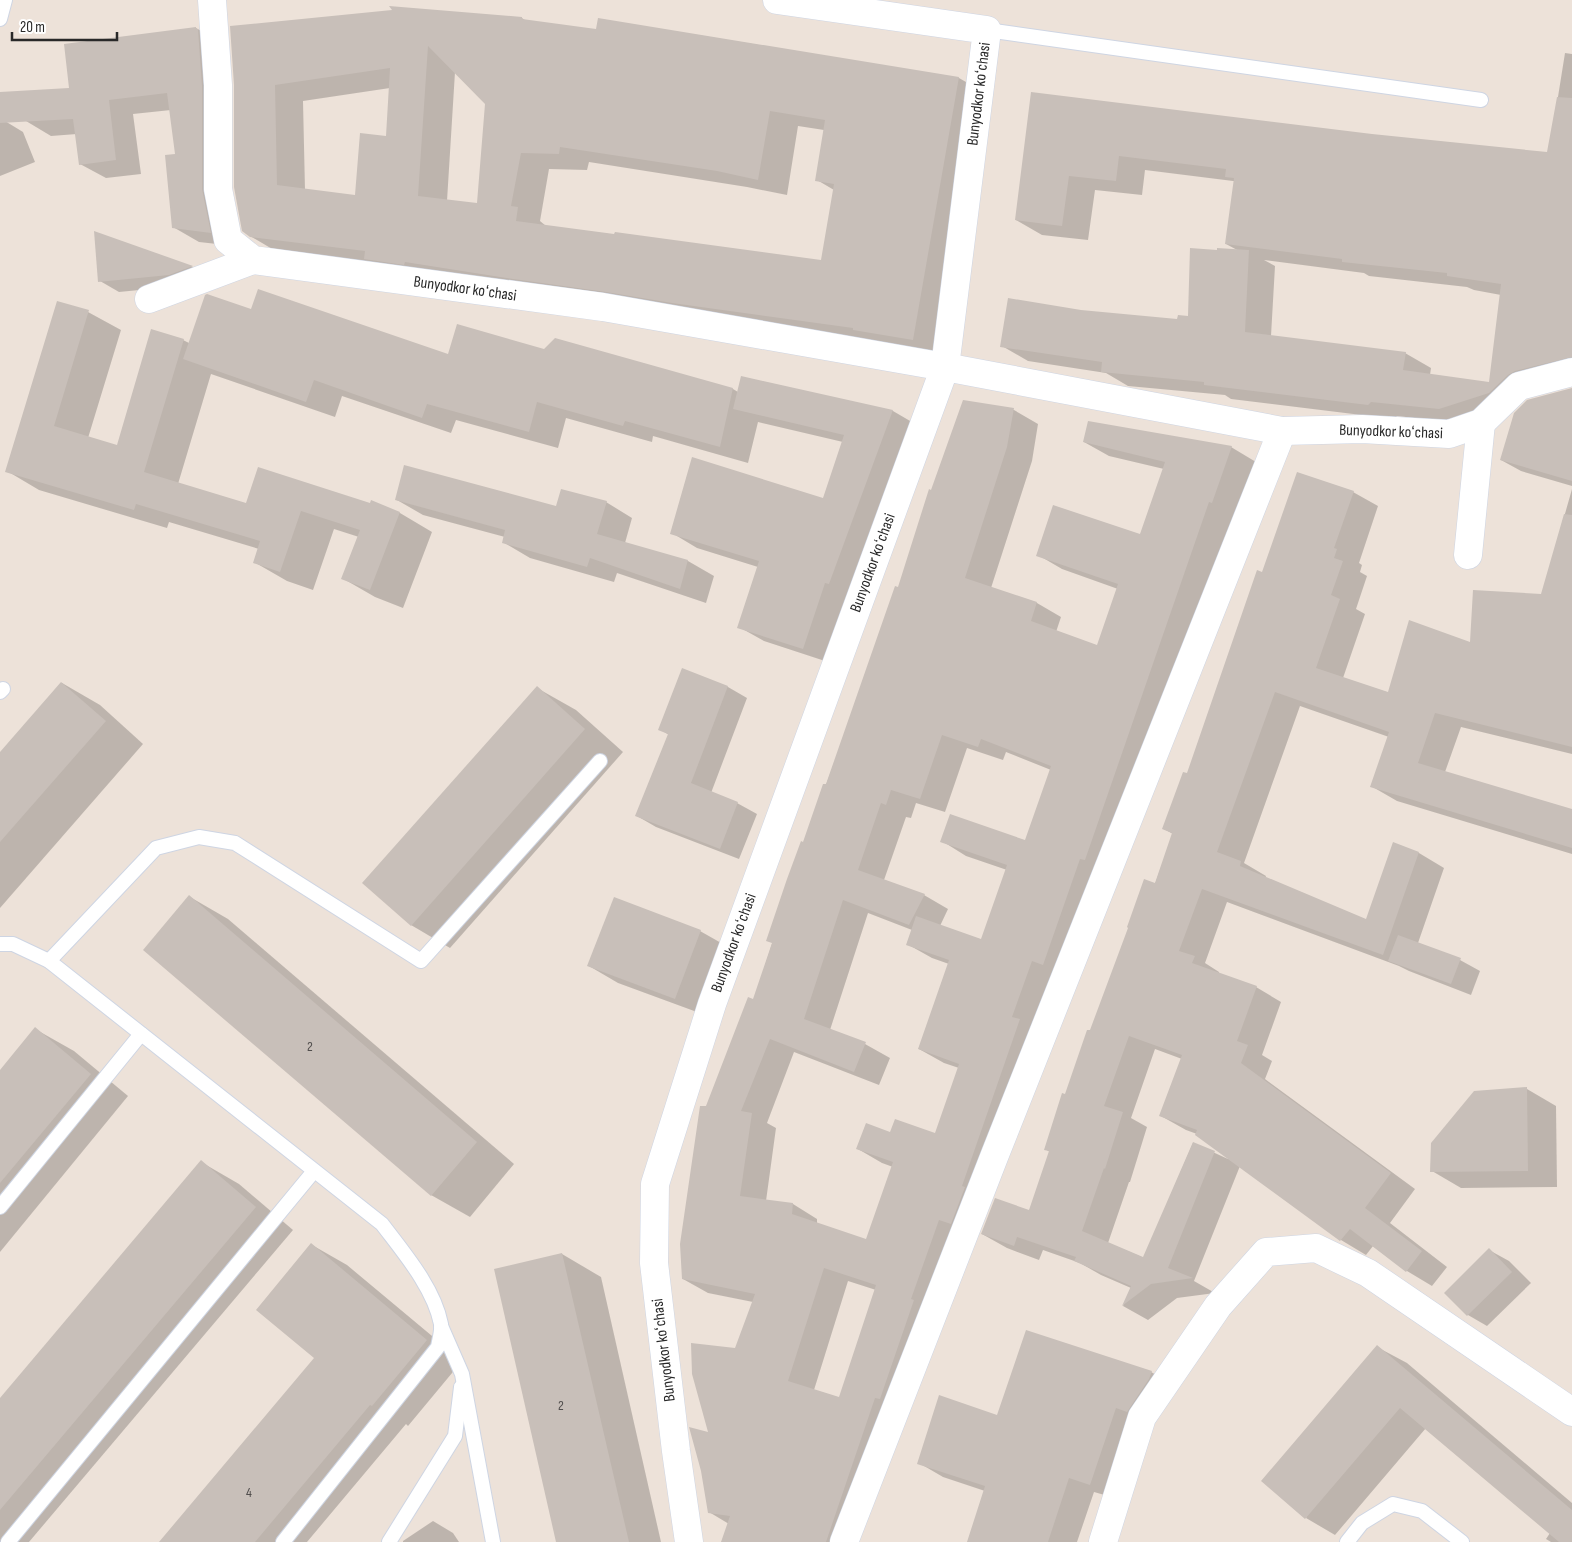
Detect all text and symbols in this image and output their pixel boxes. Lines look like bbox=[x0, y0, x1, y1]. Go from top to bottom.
scale bar bbox=[12, 10, 118, 42]
text: 20 m bbox=[20, 18, 45, 37]
street label: Bunyodkor koʻchasi bbox=[963, 41, 995, 147]
street label: Bunyodkor koʻchasi bbox=[412, 272, 518, 306]
street label: Bunyodkor koʻchasi bbox=[1339, 421, 1443, 443]
street label: Bunyodkor koʻchasi bbox=[846, 511, 900, 615]
street label: Bunyodkor koʻchasi bbox=[707, 891, 761, 995]
house number: 2 bbox=[307, 1038, 313, 1055]
street label: Bunyodkor koʻchasi bbox=[648, 1297, 680, 1403]
house number: 2 bbox=[558, 1397, 564, 1414]
house number: 4 bbox=[246, 1484, 252, 1501]

